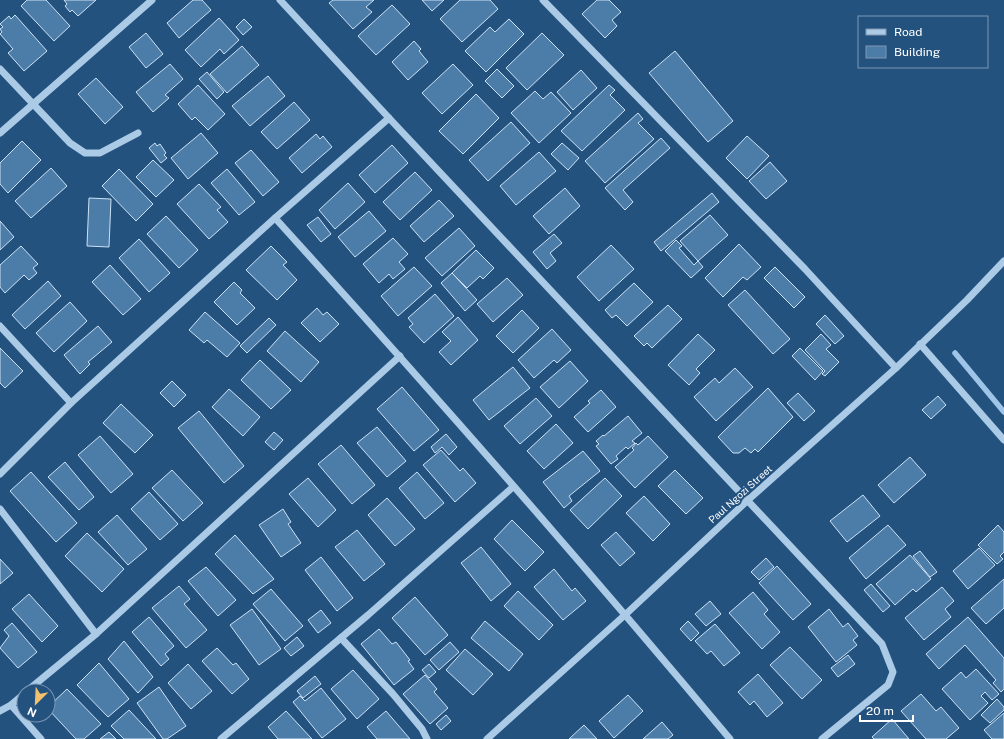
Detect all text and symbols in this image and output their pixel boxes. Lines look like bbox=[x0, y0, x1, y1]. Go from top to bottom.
legend bbox=[858, 16, 988, 68]
text: Road bbox=[894, 25, 922, 39]
text: Building bbox=[894, 45, 940, 59]
street label: Paul Ngozi Street bbox=[706, 462, 774, 526]
north arrow bbox=[16, 683, 56, 723]
scale bar bbox=[860, 697, 913, 723]
text: 20 m bbox=[866, 704, 894, 718]
text: N bbox=[26, 705, 38, 719]

